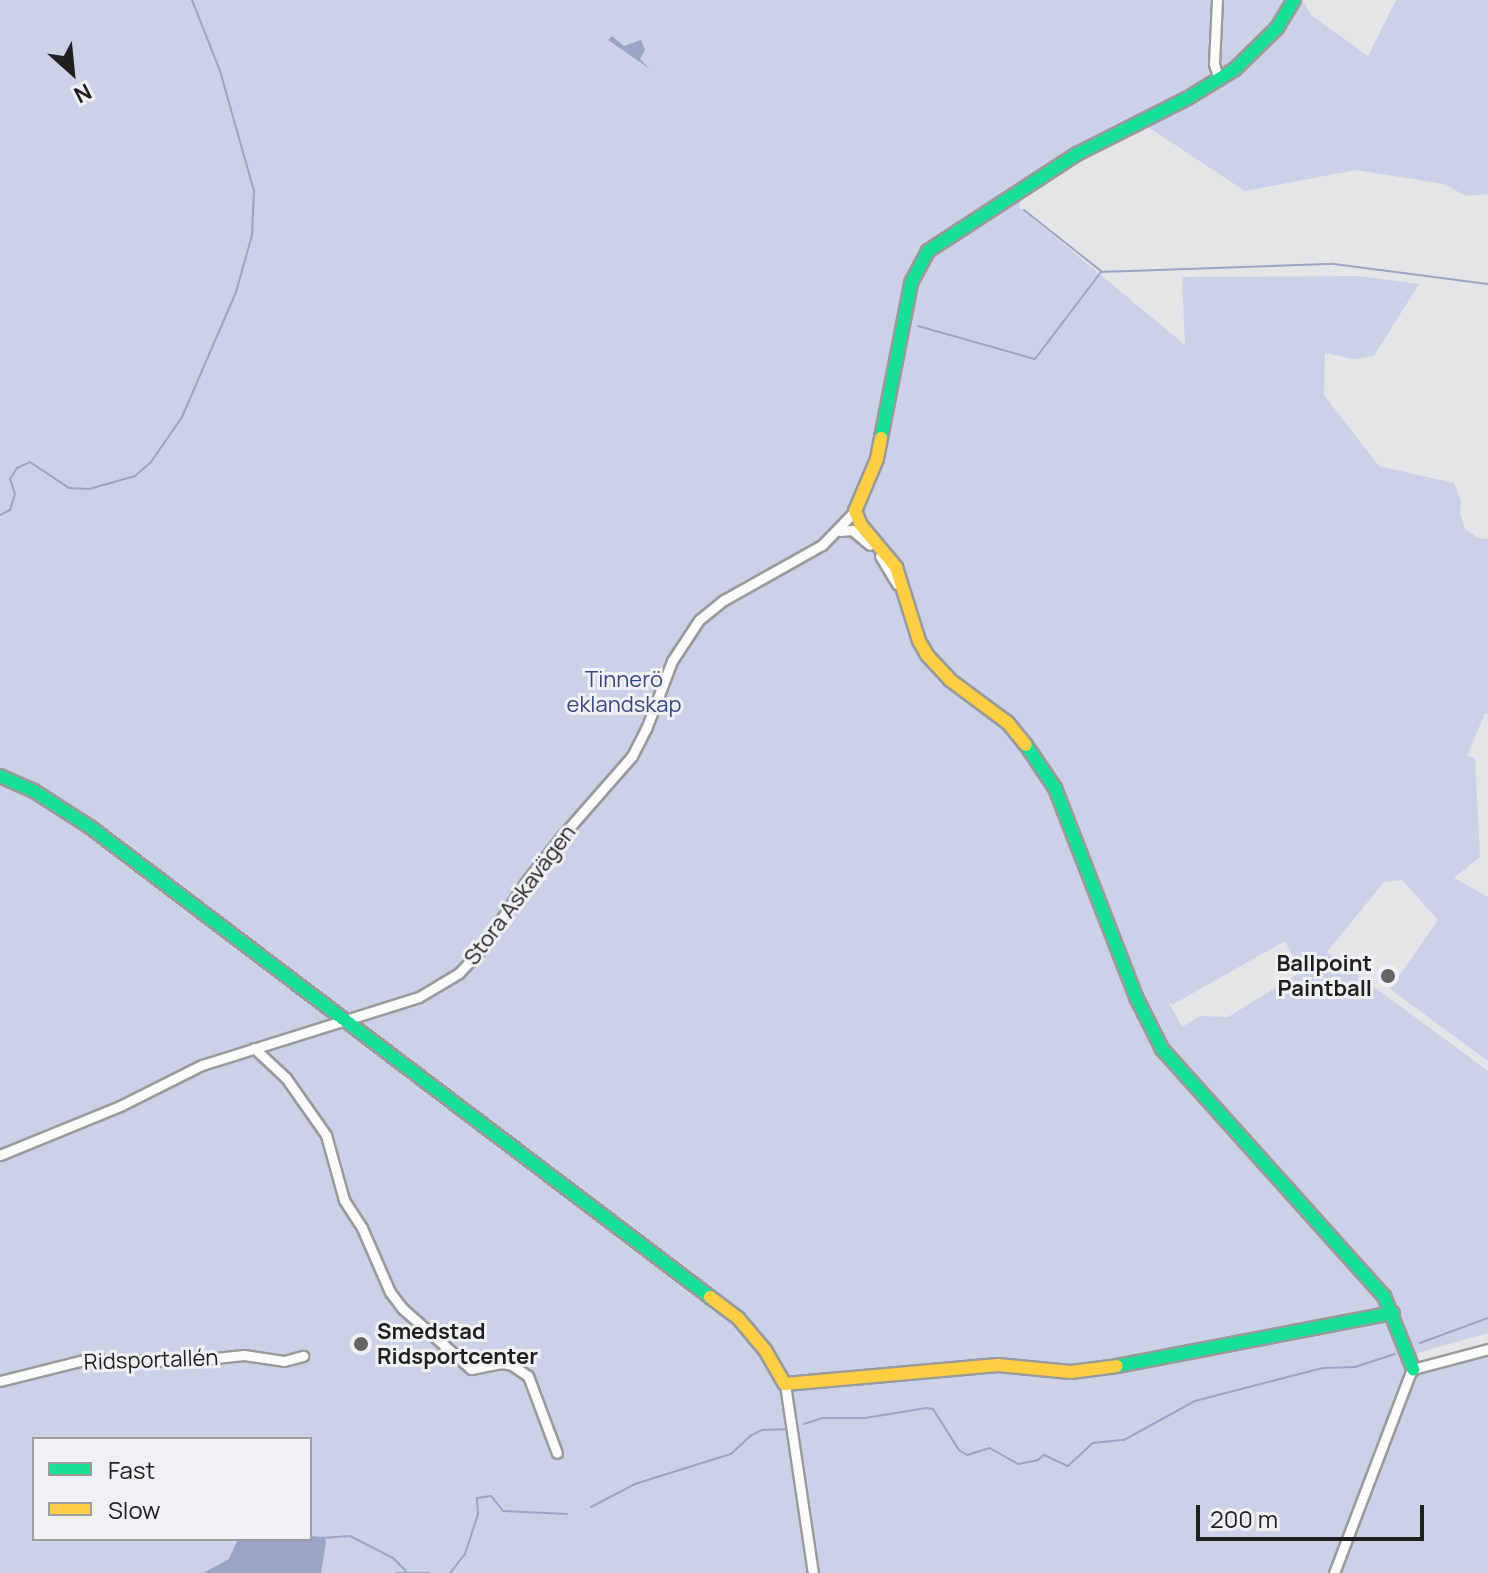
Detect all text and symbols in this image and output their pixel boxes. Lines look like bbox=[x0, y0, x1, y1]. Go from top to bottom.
north arrow bbox=[32, 32, 112, 112]
text: N bbox=[69, 76, 97, 110]
park label: Tinnerö eklandskap bbox=[567, 666, 681, 718]
street label: Stora Askavägen bbox=[459, 820, 581, 970]
place label: Ballpoint Paintball bbox=[1276, 950, 1372, 1002]
marker: Ballpoint Paintball bbox=[1379, 967, 1397, 985]
place label: Smedstad Ridsportcenter bbox=[377, 1318, 538, 1370]
marker: Smedstad Ridsportcenter bbox=[352, 1335, 370, 1353]
street label: Ridsportallén bbox=[83, 1344, 219, 1376]
legend bbox=[32, 1437, 312, 1541]
text: Fast bbox=[108, 1453, 155, 1486]
scale bar bbox=[1200, 1489, 1428, 1539]
text: Slow bbox=[108, 1493, 161, 1526]
text: 200 m bbox=[1210, 1502, 1278, 1535]

